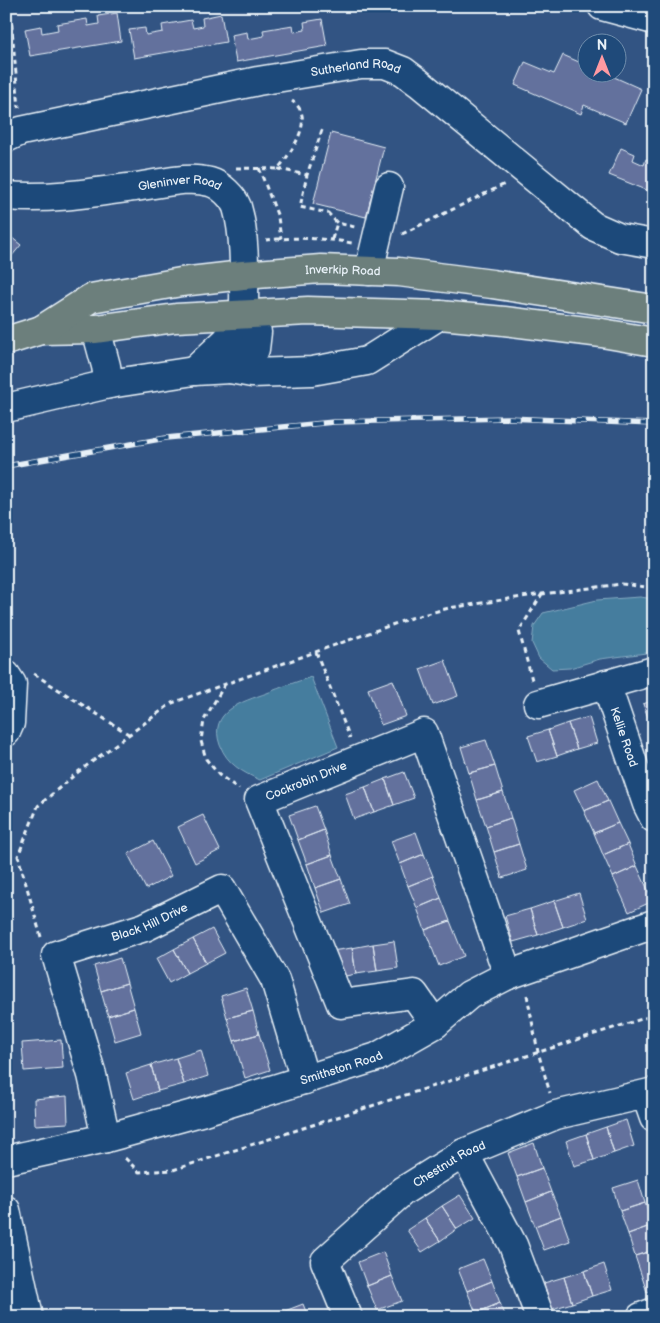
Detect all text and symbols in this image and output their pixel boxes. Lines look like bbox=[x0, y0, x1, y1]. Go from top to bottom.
north arrow bbox=[578, 32, 628, 82]
text: N bbox=[597, 37, 607, 54]
street label: Sutherland Road bbox=[310, 57, 403, 80]
street label: Gleninver Road bbox=[137, 173, 224, 194]
street label: Inverkip Road bbox=[305, 262, 381, 279]
street label: Kellie Road bbox=[606, 705, 641, 769]
street label: Cockrobin Drive bbox=[263, 758, 349, 805]
street label: Black Hill Drive bbox=[110, 900, 190, 945]
street label: Smithston Road bbox=[299, 1048, 386, 1088]
street label: Chestnut Road bbox=[410, 1138, 488, 1191]

